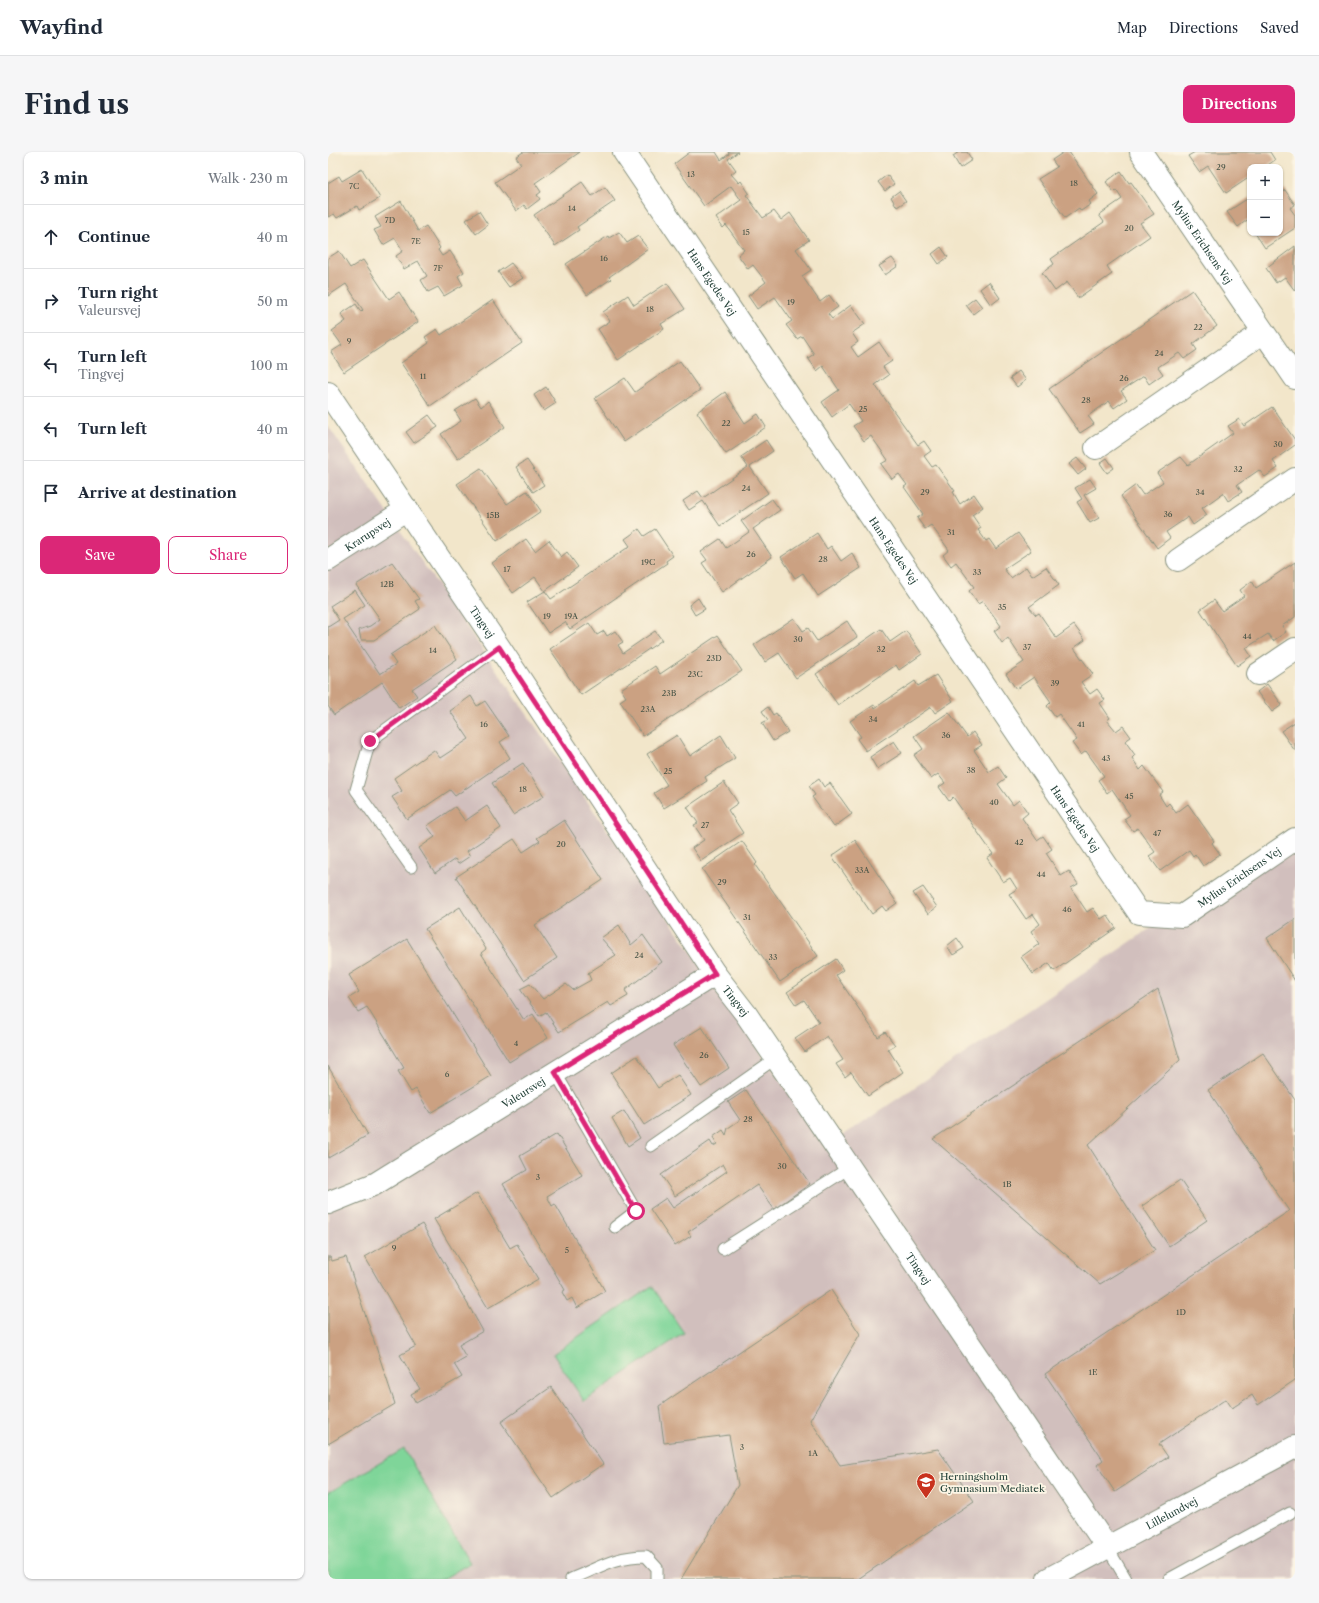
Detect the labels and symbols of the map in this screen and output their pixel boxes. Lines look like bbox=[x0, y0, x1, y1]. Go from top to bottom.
house number: 29 bbox=[1216, 162, 1226, 172]
house number: 13 bbox=[687, 169, 695, 179]
house number: 18 bbox=[1070, 178, 1078, 188]
house number: 7C bbox=[349, 181, 359, 191]
street label: Mylius Erichsens Vej bbox=[1169, 198, 1235, 286]
house number: 14 bbox=[568, 203, 576, 213]
house number: 7D bbox=[385, 215, 396, 225]
house number: 20 bbox=[1124, 223, 1134, 233]
house number: 15 bbox=[742, 227, 750, 237]
house number: 7E bbox=[411, 236, 421, 246]
street label: Hans Egedes Vej bbox=[685, 246, 739, 318]
house number: 16 bbox=[600, 253, 608, 263]
house number: 7F bbox=[433, 263, 443, 273]
house number: 19 bbox=[787, 297, 795, 307]
house number: 18 bbox=[646, 304, 654, 314]
house number: 22 bbox=[1193, 322, 1203, 332]
house number: 9 bbox=[347, 336, 352, 346]
house number: 24 bbox=[1154, 348, 1164, 358]
house number: 11 bbox=[420, 371, 427, 381]
house number: 26 bbox=[1119, 373, 1129, 383]
house number: 28 bbox=[1081, 395, 1091, 405]
house number: 25 bbox=[859, 404, 867, 414]
house number: 22 bbox=[721, 418, 731, 428]
house number: 30 bbox=[1273, 439, 1283, 449]
house number: 32 bbox=[1233, 464, 1243, 474]
house number: 24 bbox=[741, 483, 751, 493]
house number: 29 bbox=[920, 487, 930, 497]
house number: 34 bbox=[1195, 487, 1205, 497]
house number: 36 bbox=[1163, 509, 1173, 519]
house number: 15B bbox=[486, 510, 500, 520]
street label: Hans Egedes Vej bbox=[866, 514, 921, 586]
street label: Krarupsvej bbox=[342, 515, 393, 554]
house number: 31 bbox=[947, 527, 956, 537]
house number: 26 bbox=[746, 549, 756, 559]
house number: 28 bbox=[818, 554, 828, 564]
house number: 19C bbox=[641, 557, 655, 567]
house number: 17 bbox=[503, 564, 511, 574]
house number: 33 bbox=[973, 567, 981, 577]
house number: 12B bbox=[380, 579, 394, 589]
house number: 35 bbox=[998, 602, 1006, 612]
street label: Tingvej bbox=[467, 604, 498, 640]
house number: 19 bbox=[543, 611, 551, 621]
house number: 19A bbox=[564, 611, 579, 621]
house number: 44 bbox=[1242, 631, 1252, 641]
house number: 30 bbox=[793, 634, 803, 644]
house number: 37 bbox=[1023, 642, 1031, 652]
house number: 32 bbox=[876, 644, 886, 654]
house number: 14 bbox=[429, 645, 437, 655]
house number: 23D bbox=[706, 653, 722, 663]
house number: 23C bbox=[687, 669, 703, 679]
house number: 39 bbox=[1050, 678, 1060, 688]
house number: 23B bbox=[662, 688, 677, 698]
house number: 23A bbox=[641, 704, 657, 714]
house number: 34 bbox=[868, 714, 878, 724]
house number: 16 bbox=[480, 719, 488, 729]
house number: 41 bbox=[1077, 719, 1086, 729]
house number: 36 bbox=[941, 730, 951, 740]
route end bbox=[361, 732, 379, 750]
house number: 43 bbox=[1101, 753, 1111, 763]
house number: 38 bbox=[966, 765, 976, 775]
house number: 25 bbox=[664, 766, 672, 776]
street label: Hans Egedes Vej bbox=[1048, 783, 1102, 855]
house number: 18 bbox=[519, 784, 527, 794]
house number: 45 bbox=[1125, 791, 1133, 801]
house number: 40 bbox=[989, 797, 999, 807]
house number: 27 bbox=[701, 820, 709, 830]
house number: 47 bbox=[1153, 828, 1161, 838]
house number: 42 bbox=[1014, 837, 1024, 847]
house number: 20 bbox=[556, 839, 566, 849]
street label: Mylius Erichsens Vej bbox=[1195, 844, 1283, 910]
house number: 33A bbox=[855, 865, 870, 875]
house number: 44 bbox=[1036, 869, 1046, 879]
house number: 29 bbox=[717, 877, 727, 887]
house number: 46 bbox=[1062, 904, 1072, 914]
house number: 31 bbox=[743, 912, 752, 922]
house number: 24 bbox=[634, 950, 644, 960]
house number: 33 bbox=[769, 952, 777, 962]
street label: Tingvej bbox=[720, 983, 752, 1019]
house number: 4 bbox=[514, 1038, 519, 1048]
house number: 26 bbox=[699, 1050, 709, 1060]
house number: 6 bbox=[445, 1069, 450, 1079]
street label: Valeursvej bbox=[498, 1074, 547, 1111]
house number: 28 bbox=[743, 1114, 753, 1124]
house number: 30 bbox=[777, 1161, 787, 1171]
house number: 3 bbox=[536, 1172, 540, 1182]
house number: 1B bbox=[1003, 1179, 1012, 1189]
route start bbox=[627, 1202, 645, 1220]
house number: 9 bbox=[392, 1243, 397, 1253]
house number: 5 bbox=[565, 1245, 569, 1255]
street label: Tingvej bbox=[903, 1250, 934, 1287]
house number: 1D bbox=[1176, 1307, 1186, 1317]
house number: 1E bbox=[1089, 1367, 1098, 1377]
house number: 3 bbox=[740, 1442, 744, 1452]
house number: 1A bbox=[808, 1448, 819, 1458]
place label: Herningsholm Gymnasium Mediatek bbox=[940, 1470, 1046, 1495]
school or university icon: Herningsholm Gymnasium Mediatek bbox=[915, 1471, 937, 1499]
street label: Lillelundvej bbox=[1144, 1494, 1199, 1532]

